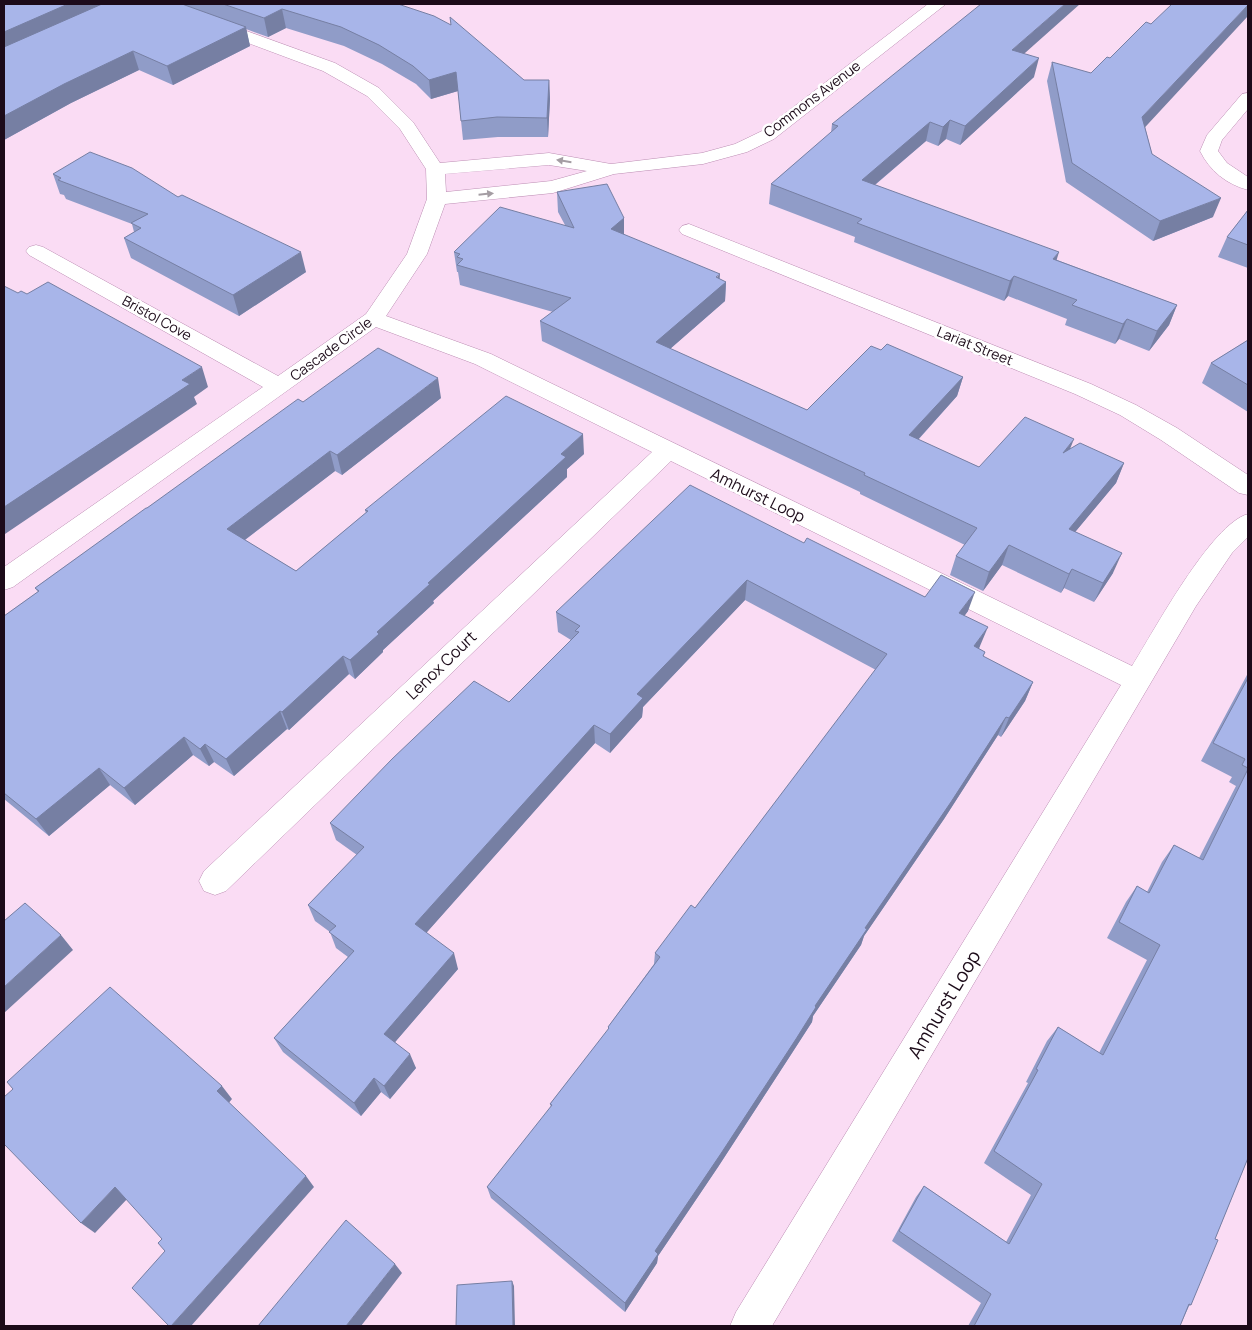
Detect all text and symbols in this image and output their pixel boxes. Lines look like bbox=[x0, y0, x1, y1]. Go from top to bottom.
street label: Commons Avenue bbox=[759, 56, 864, 141]
one-way arrow bbox=[556, 157, 572, 165]
one-way arrow bbox=[478, 190, 494, 198]
street label: Bristol Cove bbox=[119, 291, 196, 345]
street label: Cascade Circle bbox=[286, 312, 376, 385]
street label: Lariat Street bbox=[934, 322, 1016, 370]
street label: Amhurst Loop bbox=[707, 463, 809, 527]
street label: Lenox Court bbox=[401, 626, 481, 704]
street label: Amhurst Loop bbox=[901, 945, 987, 1063]

